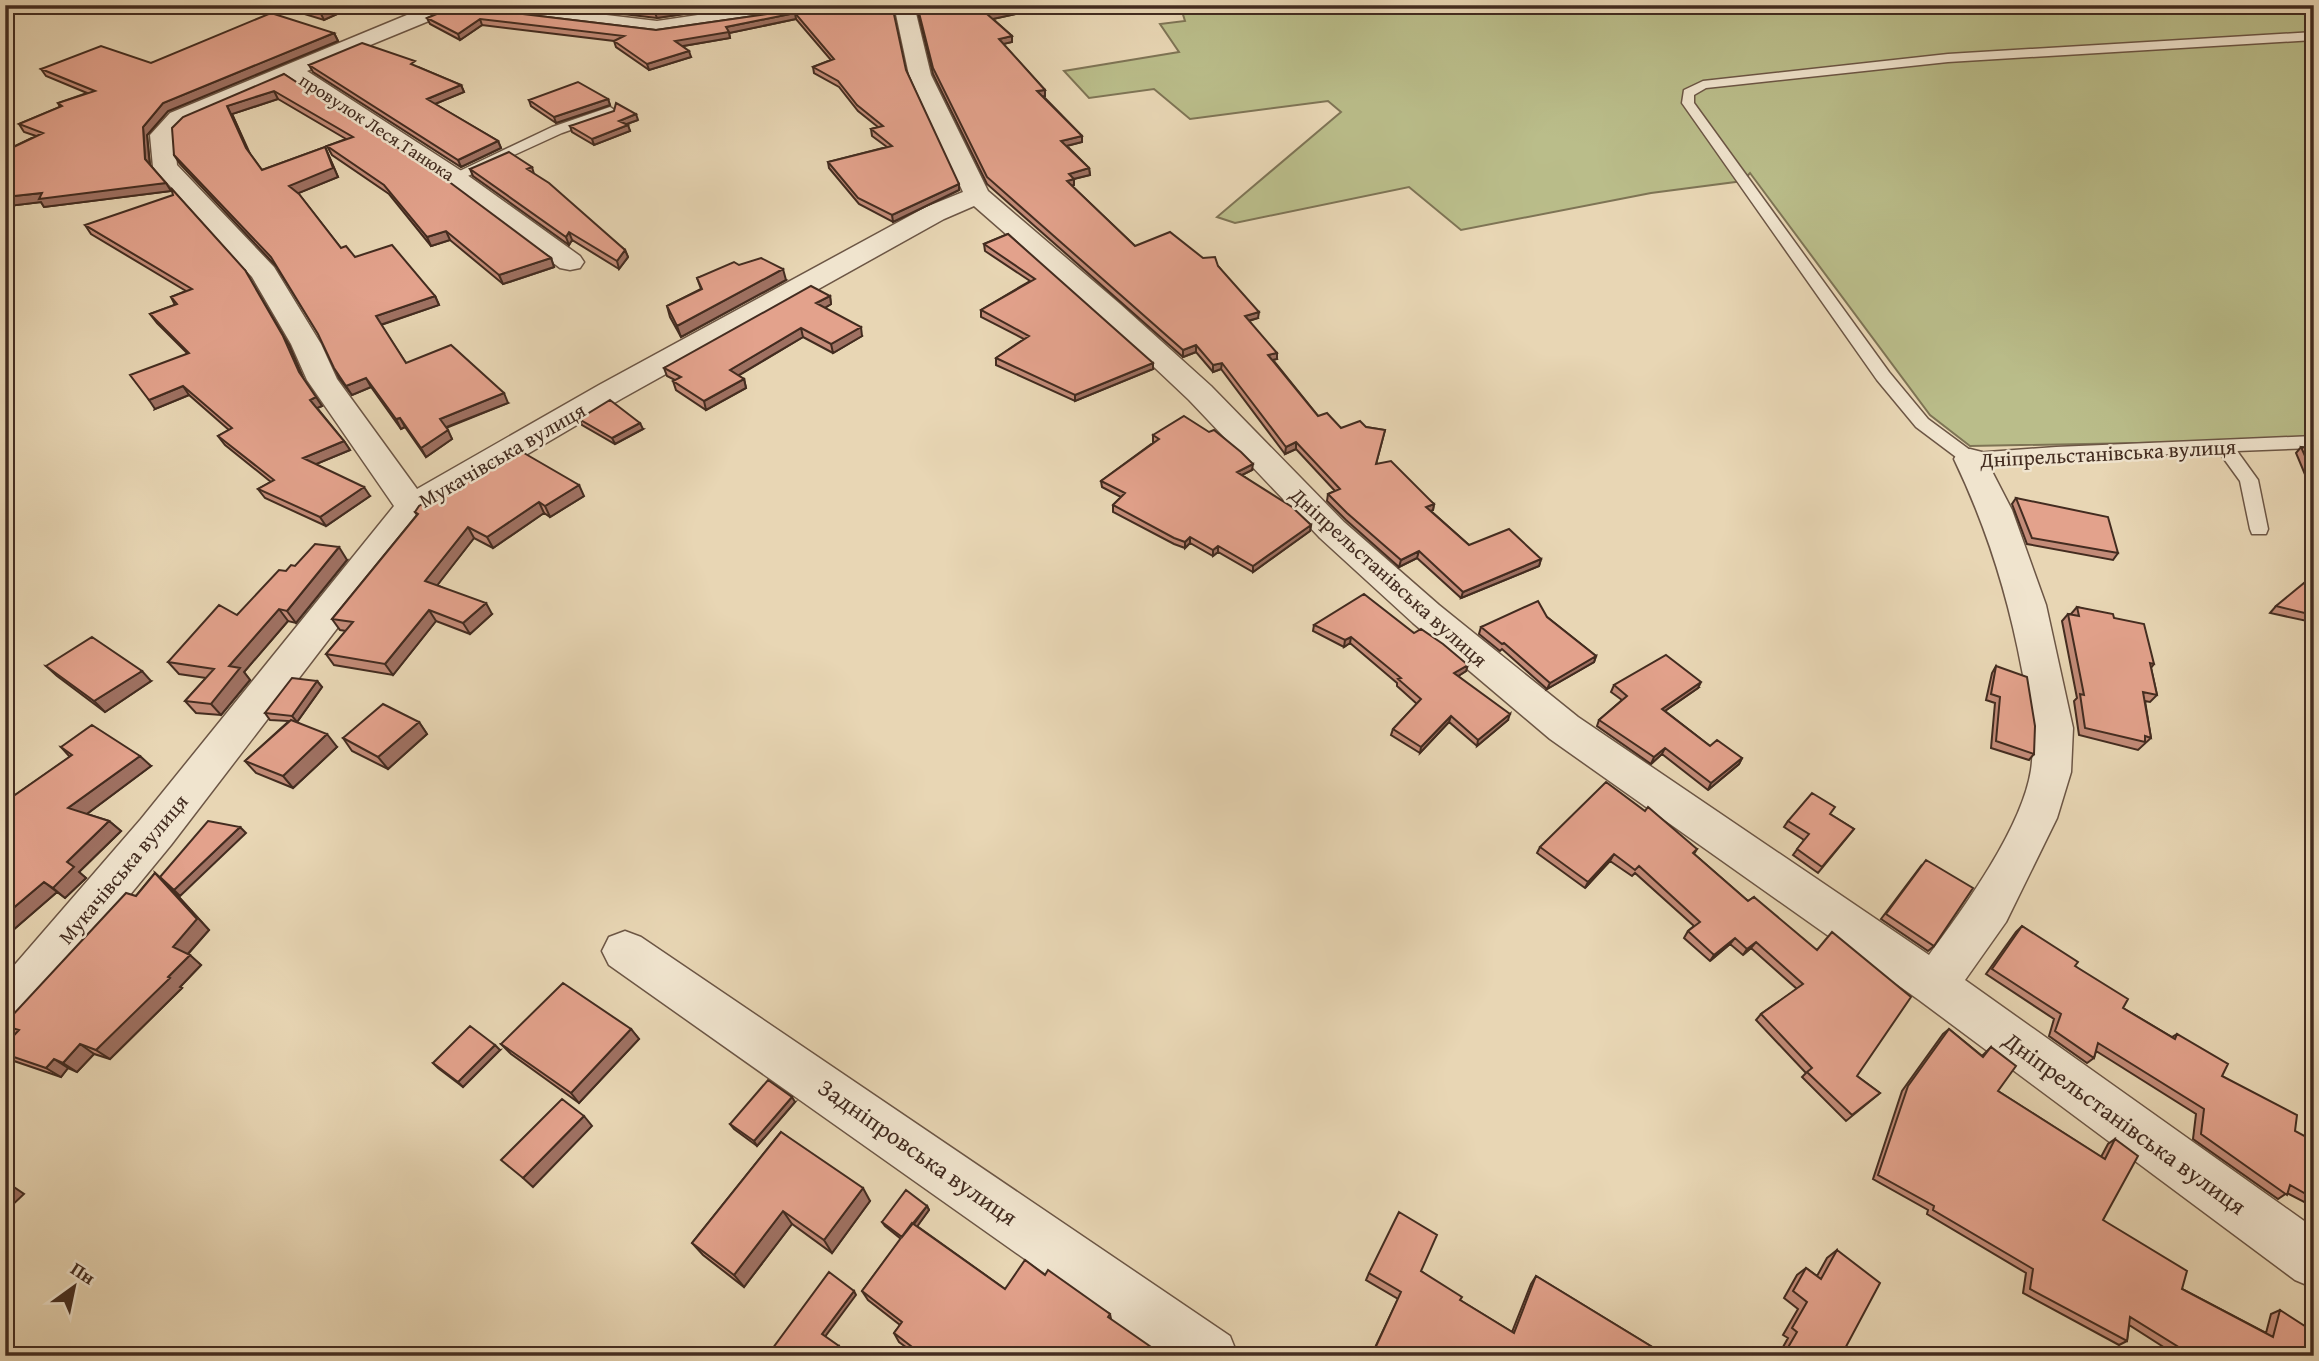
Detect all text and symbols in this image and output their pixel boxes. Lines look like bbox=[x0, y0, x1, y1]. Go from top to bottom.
street label: провулок Леся Танюка bbox=[294, 67, 460, 188]
street label: Мукачівська вулиця bbox=[413, 394, 591, 515]
street label: Дніпрельстанівська вулиця bbox=[1978, 431, 2237, 475]
street label: Дніпрельстанівська вулиця bbox=[1283, 479, 1495, 674]
street label: Мукачівська вулиця bbox=[51, 787, 196, 951]
street label: Дніпрельстанівська вулиця bbox=[1995, 1022, 2254, 1223]
street label: Задніпровська вулиця bbox=[811, 1070, 1025, 1234]
north arrow bbox=[38, 1252, 108, 1322]
text: Пн bbox=[65, 1254, 101, 1291]

